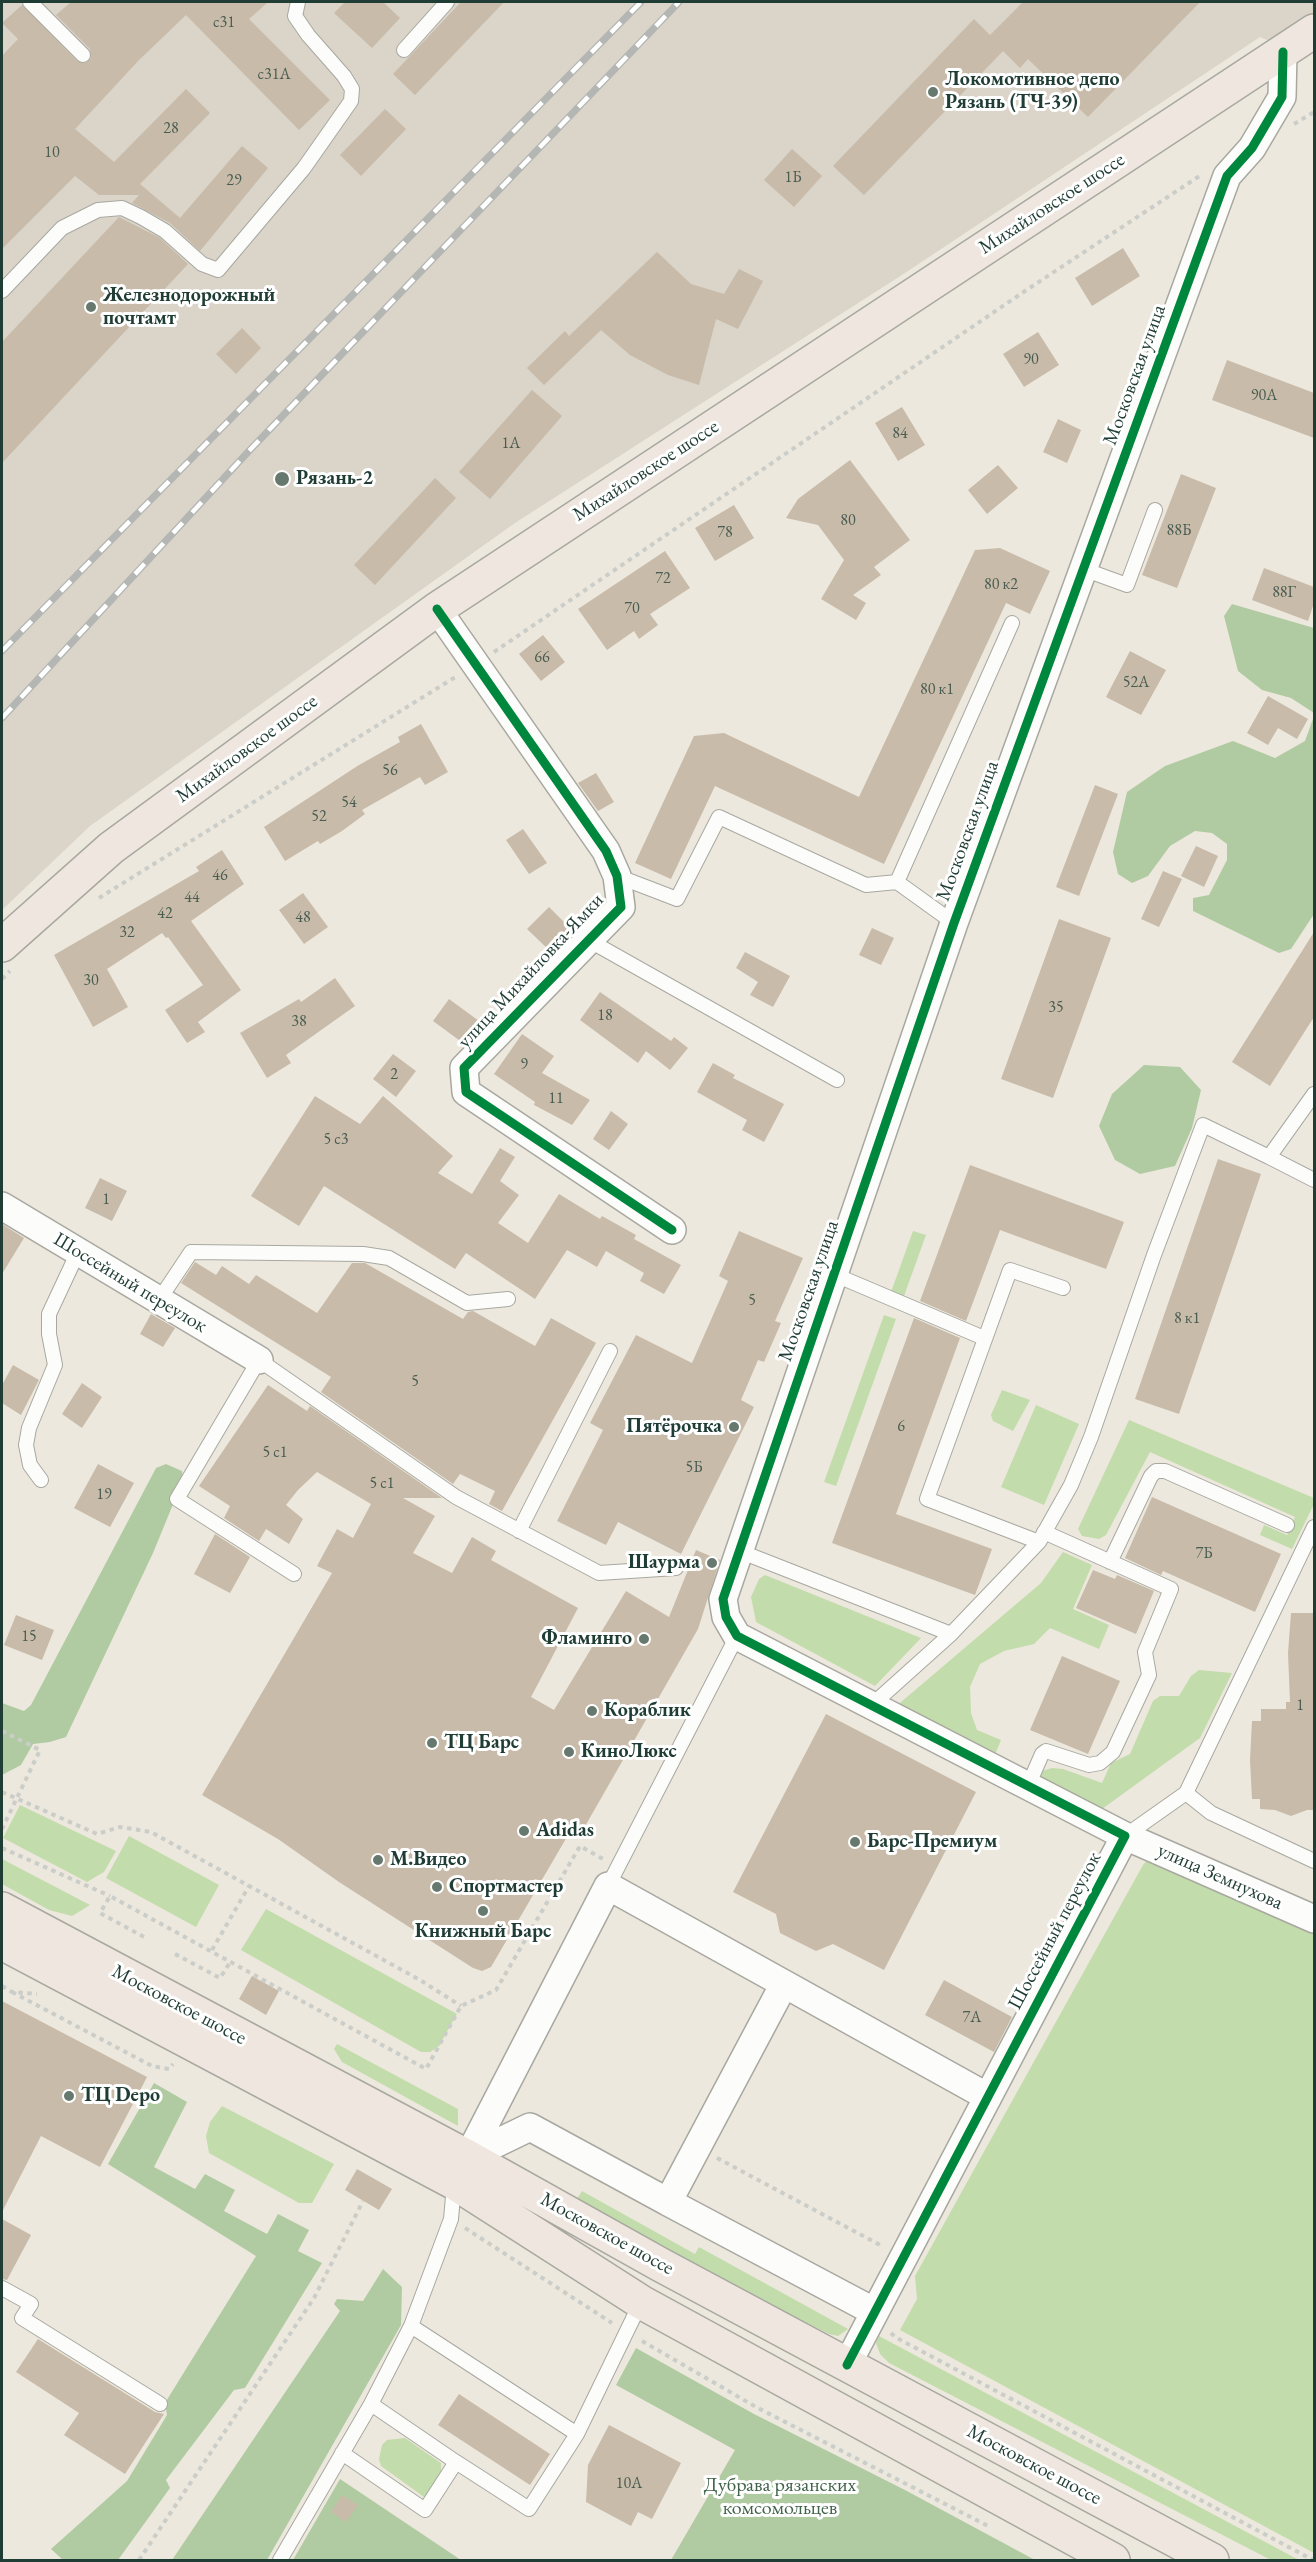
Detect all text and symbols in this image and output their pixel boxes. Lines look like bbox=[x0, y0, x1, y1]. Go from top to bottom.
house number: с31 bbox=[213, 13, 235, 33]
house number: с31А bbox=[258, 65, 290, 85]
place label: Локомотивное депо Рязань (ТЧ-39) bbox=[945, 68, 1120, 115]
marker: Локомотивное депо Рязань (ТЧ-39) bbox=[926, 85, 940, 99]
house number: 28 bbox=[163, 119, 179, 139]
house number: 10 bbox=[44, 143, 60, 163]
street label: Михайловское шоссе bbox=[975, 148, 1129, 260]
house number: 1Б bbox=[784, 168, 802, 188]
house number: 29 bbox=[226, 171, 242, 191]
place label: Железнодорожный почтамт bbox=[103, 284, 275, 331]
marker: Железнодорожный почтамт bbox=[84, 300, 98, 314]
street label: Московская улица bbox=[1098, 302, 1172, 448]
house number: 90 bbox=[1023, 350, 1039, 370]
house number: 90А bbox=[1251, 386, 1277, 406]
street label: Михайловское шоссе bbox=[569, 415, 723, 527]
house number: 84 bbox=[892, 424, 908, 444]
house number: 1А bbox=[502, 434, 520, 454]
place label: Рязань-2 bbox=[296, 467, 373, 491]
marker: Рязань-2 bbox=[273, 470, 291, 488]
house number: 80 bbox=[840, 511, 856, 531]
house number: 88Б bbox=[1167, 521, 1191, 541]
house number: 78 bbox=[717, 523, 733, 543]
house number: 72 bbox=[655, 569, 671, 589]
house number: 80 к2 bbox=[984, 575, 1018, 595]
house number: 88Г bbox=[1272, 583, 1296, 603]
house number: 70 bbox=[624, 599, 640, 619]
house number: 66 bbox=[534, 648, 550, 668]
house number: 52А bbox=[1123, 673, 1149, 693]
house number: 80 к1 bbox=[920, 680, 954, 700]
street label: Михайловское шоссе bbox=[172, 690, 322, 808]
street label: Московская улица bbox=[931, 758, 1005, 904]
house number: 56 bbox=[382, 761, 398, 781]
house number: 54 bbox=[341, 793, 357, 813]
house number: 52 bbox=[311, 807, 327, 827]
house number: 46 bbox=[212, 866, 228, 886]
house number: 44 bbox=[184, 888, 200, 908]
street label: улица Михайловка-Ямки bbox=[453, 889, 609, 1053]
house number: 42 bbox=[157, 904, 173, 924]
house number: 48 bbox=[295, 908, 311, 928]
house number: 32 bbox=[119, 923, 135, 943]
house number: 30 bbox=[83, 971, 99, 991]
house number: 35 bbox=[1048, 998, 1064, 1018]
house number: 18 bbox=[597, 1006, 613, 1026]
house number: 38 bbox=[291, 1012, 307, 1032]
house number: 9 bbox=[520, 1055, 528, 1075]
house number: 2 bbox=[390, 1065, 398, 1085]
house number: 11 bbox=[548, 1089, 564, 1109]
house number: 5 с3 bbox=[323, 1130, 349, 1150]
house number: 1 bbox=[102, 1190, 110, 1210]
street label: Московская улица bbox=[774, 1217, 844, 1365]
street label: Шоссейный переулок bbox=[49, 1228, 211, 1338]
house number: 5 bbox=[748, 1291, 756, 1311]
house number: 8 к1 bbox=[1174, 1309, 1200, 1329]
house number: 5 bbox=[411, 1372, 419, 1392]
place label: Пятёрочка bbox=[626, 1415, 722, 1439]
house number: 6 bbox=[897, 1417, 905, 1437]
marker: Пятёрочка bbox=[727, 1420, 741, 1434]
house number: 5 с1 bbox=[262, 1443, 288, 1463]
house number: 5Б bbox=[685, 1458, 703, 1478]
house number: 5 с1 bbox=[369, 1474, 395, 1494]
house number: 19 bbox=[96, 1485, 112, 1505]
house number: 7Б bbox=[1195, 1544, 1213, 1564]
place label: Шаурма bbox=[628, 1551, 700, 1575]
marker: Шаурма bbox=[705, 1556, 719, 1570]
house number: 15 bbox=[21, 1627, 37, 1647]
place label: Фламинго bbox=[541, 1627, 632, 1651]
marker: Фламинго bbox=[637, 1632, 651, 1646]
house number: 1 bbox=[1296, 1696, 1304, 1716]
place label: Кораблик bbox=[604, 1699, 691, 1723]
marker: Кораблик bbox=[585, 1704, 599, 1718]
place label: ТЦ Барс bbox=[444, 1731, 519, 1755]
marker: ТЦ Барс bbox=[425, 1736, 439, 1750]
place label: КиноЛюкс bbox=[581, 1740, 677, 1764]
marker: КиноЛюкс bbox=[562, 1745, 576, 1759]
place label: Adidas bbox=[536, 1819, 594, 1843]
marker: Adidas bbox=[517, 1824, 531, 1838]
place label: Барс-Премиум bbox=[867, 1830, 997, 1854]
marker: Барс-Премиум bbox=[848, 1835, 862, 1849]
street label: улица Земнухова bbox=[1154, 1839, 1286, 1915]
place label: М.Видео bbox=[390, 1848, 466, 1872]
street label: Шоссейный переулок bbox=[1003, 1848, 1107, 2014]
marker: М.Видео bbox=[371, 1853, 385, 1867]
place label: Спортмастер bbox=[449, 1875, 563, 1899]
marker: Спортмастер bbox=[430, 1880, 444, 1894]
marker: Книжный Барс bbox=[476, 1904, 490, 1918]
place label: Книжный Барс bbox=[415, 1920, 551, 1944]
street label: Московское шоссе bbox=[108, 1960, 250, 2050]
house number: 7А bbox=[963, 2008, 981, 2028]
place label: ТЦ Depo bbox=[81, 2084, 160, 2108]
marker: ТЦ Depo bbox=[62, 2089, 76, 2103]
street label: Московское шоссе bbox=[536, 2187, 678, 2281]
street label: Московское шоссе bbox=[963, 2420, 1105, 2510]
house number: 10А bbox=[616, 2474, 642, 2494]
park label: Дубрава рязанских комсомольцев bbox=[704, 2474, 856, 2521]

